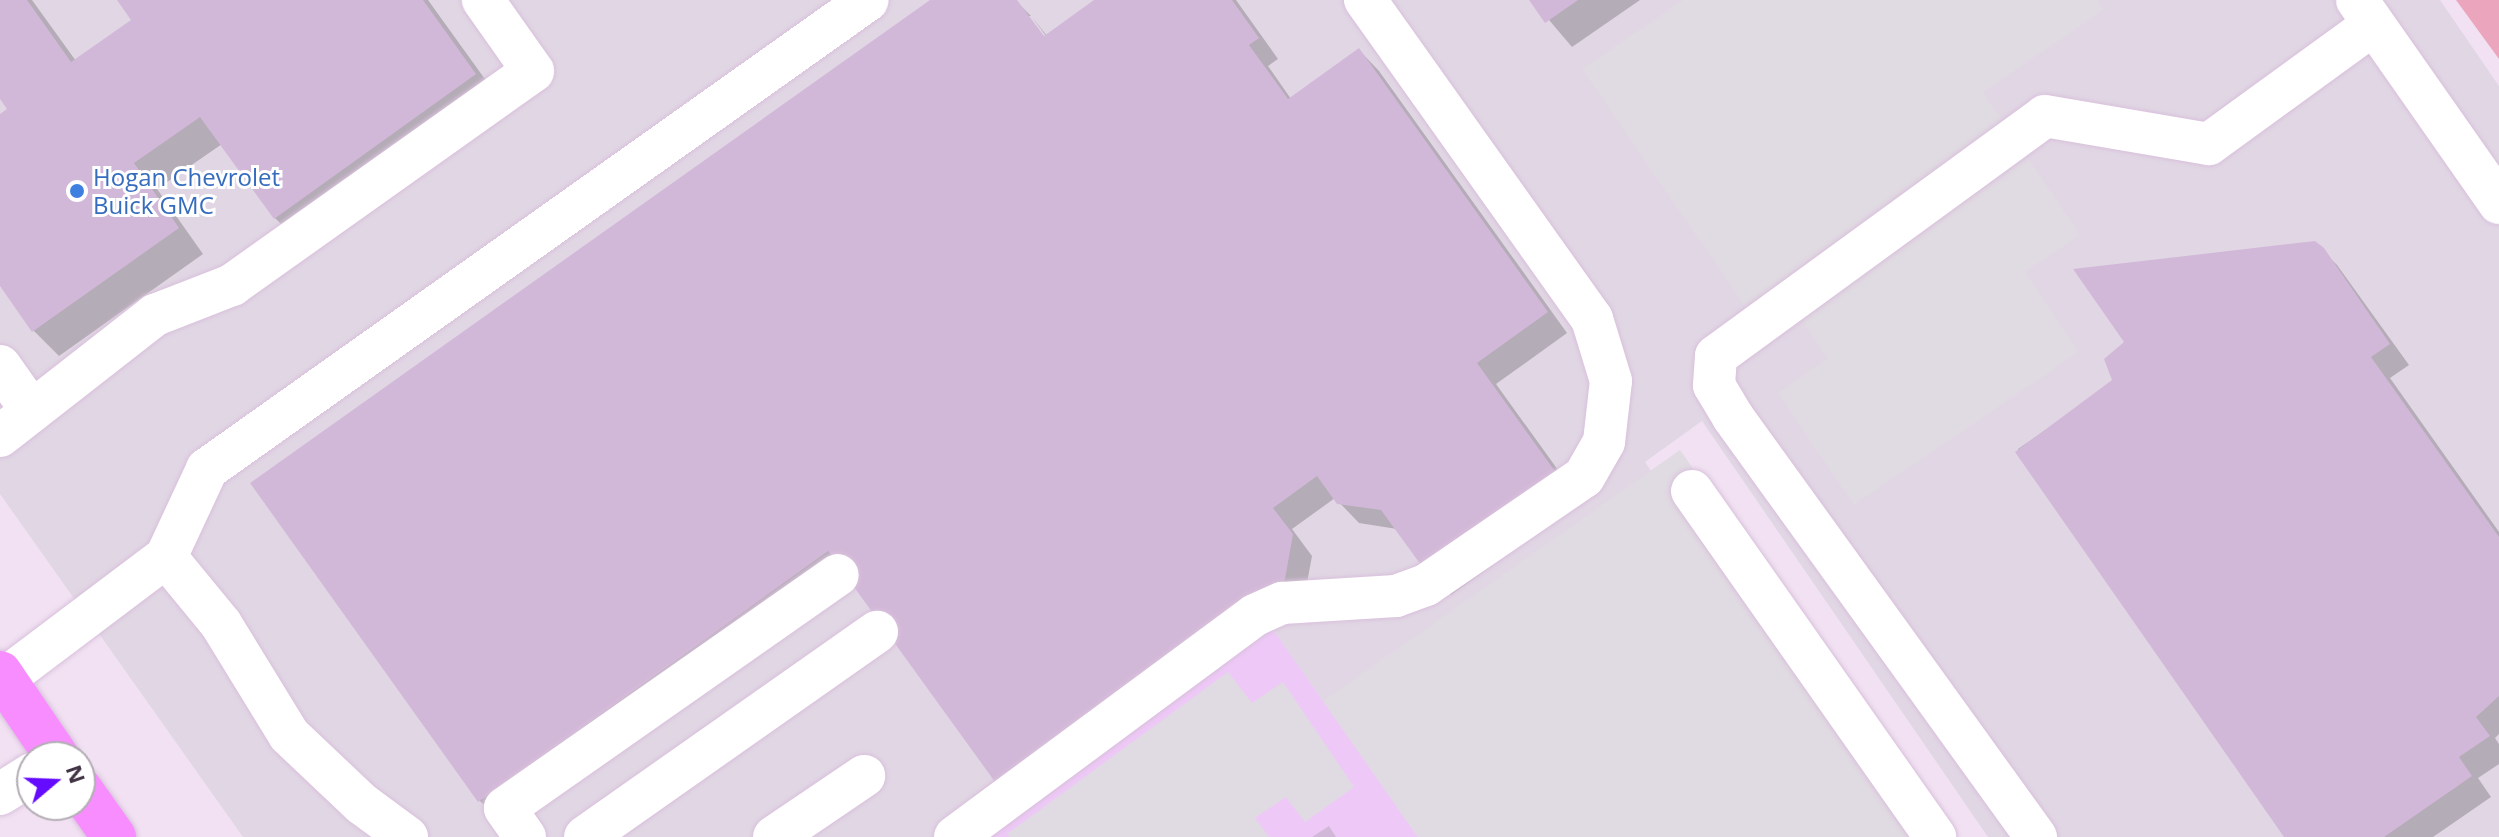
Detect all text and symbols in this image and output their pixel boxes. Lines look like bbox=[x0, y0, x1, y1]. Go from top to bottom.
place label: Hogan Chevrolet Buick GMC bbox=[93, 163, 280, 219]
marker: Hogan Chevrolet Buick GMC bbox=[68, 182, 86, 200]
north arrow bbox=[16, 741, 96, 821]
text: N bbox=[60, 760, 94, 787]

